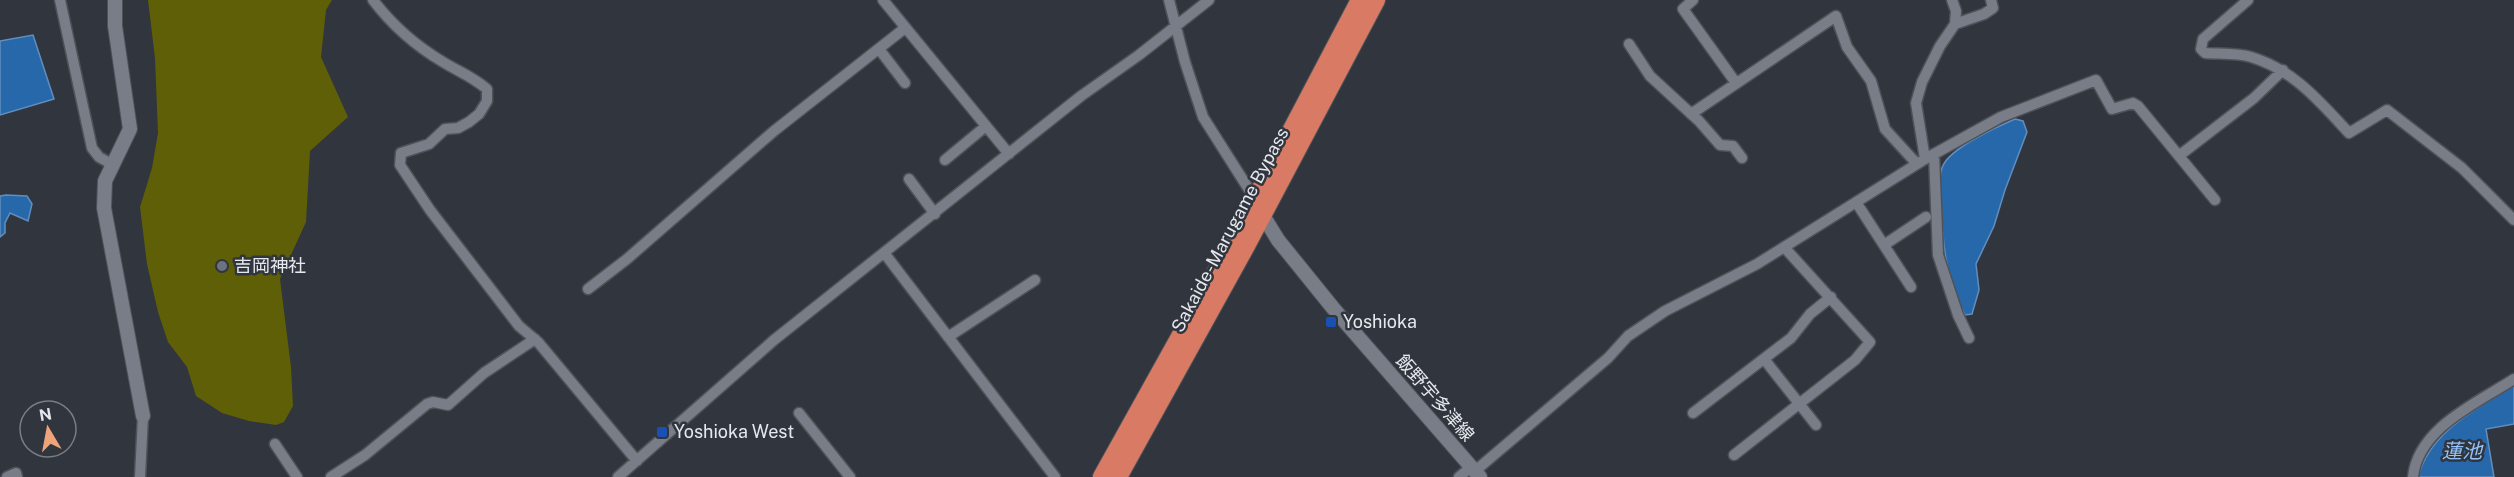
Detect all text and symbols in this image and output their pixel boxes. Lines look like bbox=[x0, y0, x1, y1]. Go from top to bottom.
street label: Sakaide-Marugame Bypass bbox=[1167, 124, 1292, 336]
place label: 吉岡神社 bbox=[234, 255, 306, 276]
marker: 吉岡神社 bbox=[215, 259, 229, 273]
place label: Yoshioka bbox=[1343, 311, 1417, 332]
marker: Yoshioka bbox=[1324, 315, 1338, 329]
street label: 飯野宇多津線 bbox=[1392, 350, 1479, 445]
north arrow bbox=[18, 399, 78, 459]
text: N bbox=[38, 404, 53, 425]
place label: Yoshioka West bbox=[674, 421, 794, 442]
marker: Yoshioka West bbox=[655, 425, 669, 439]
water label: 蓮池 bbox=[2442, 439, 2484, 463]

